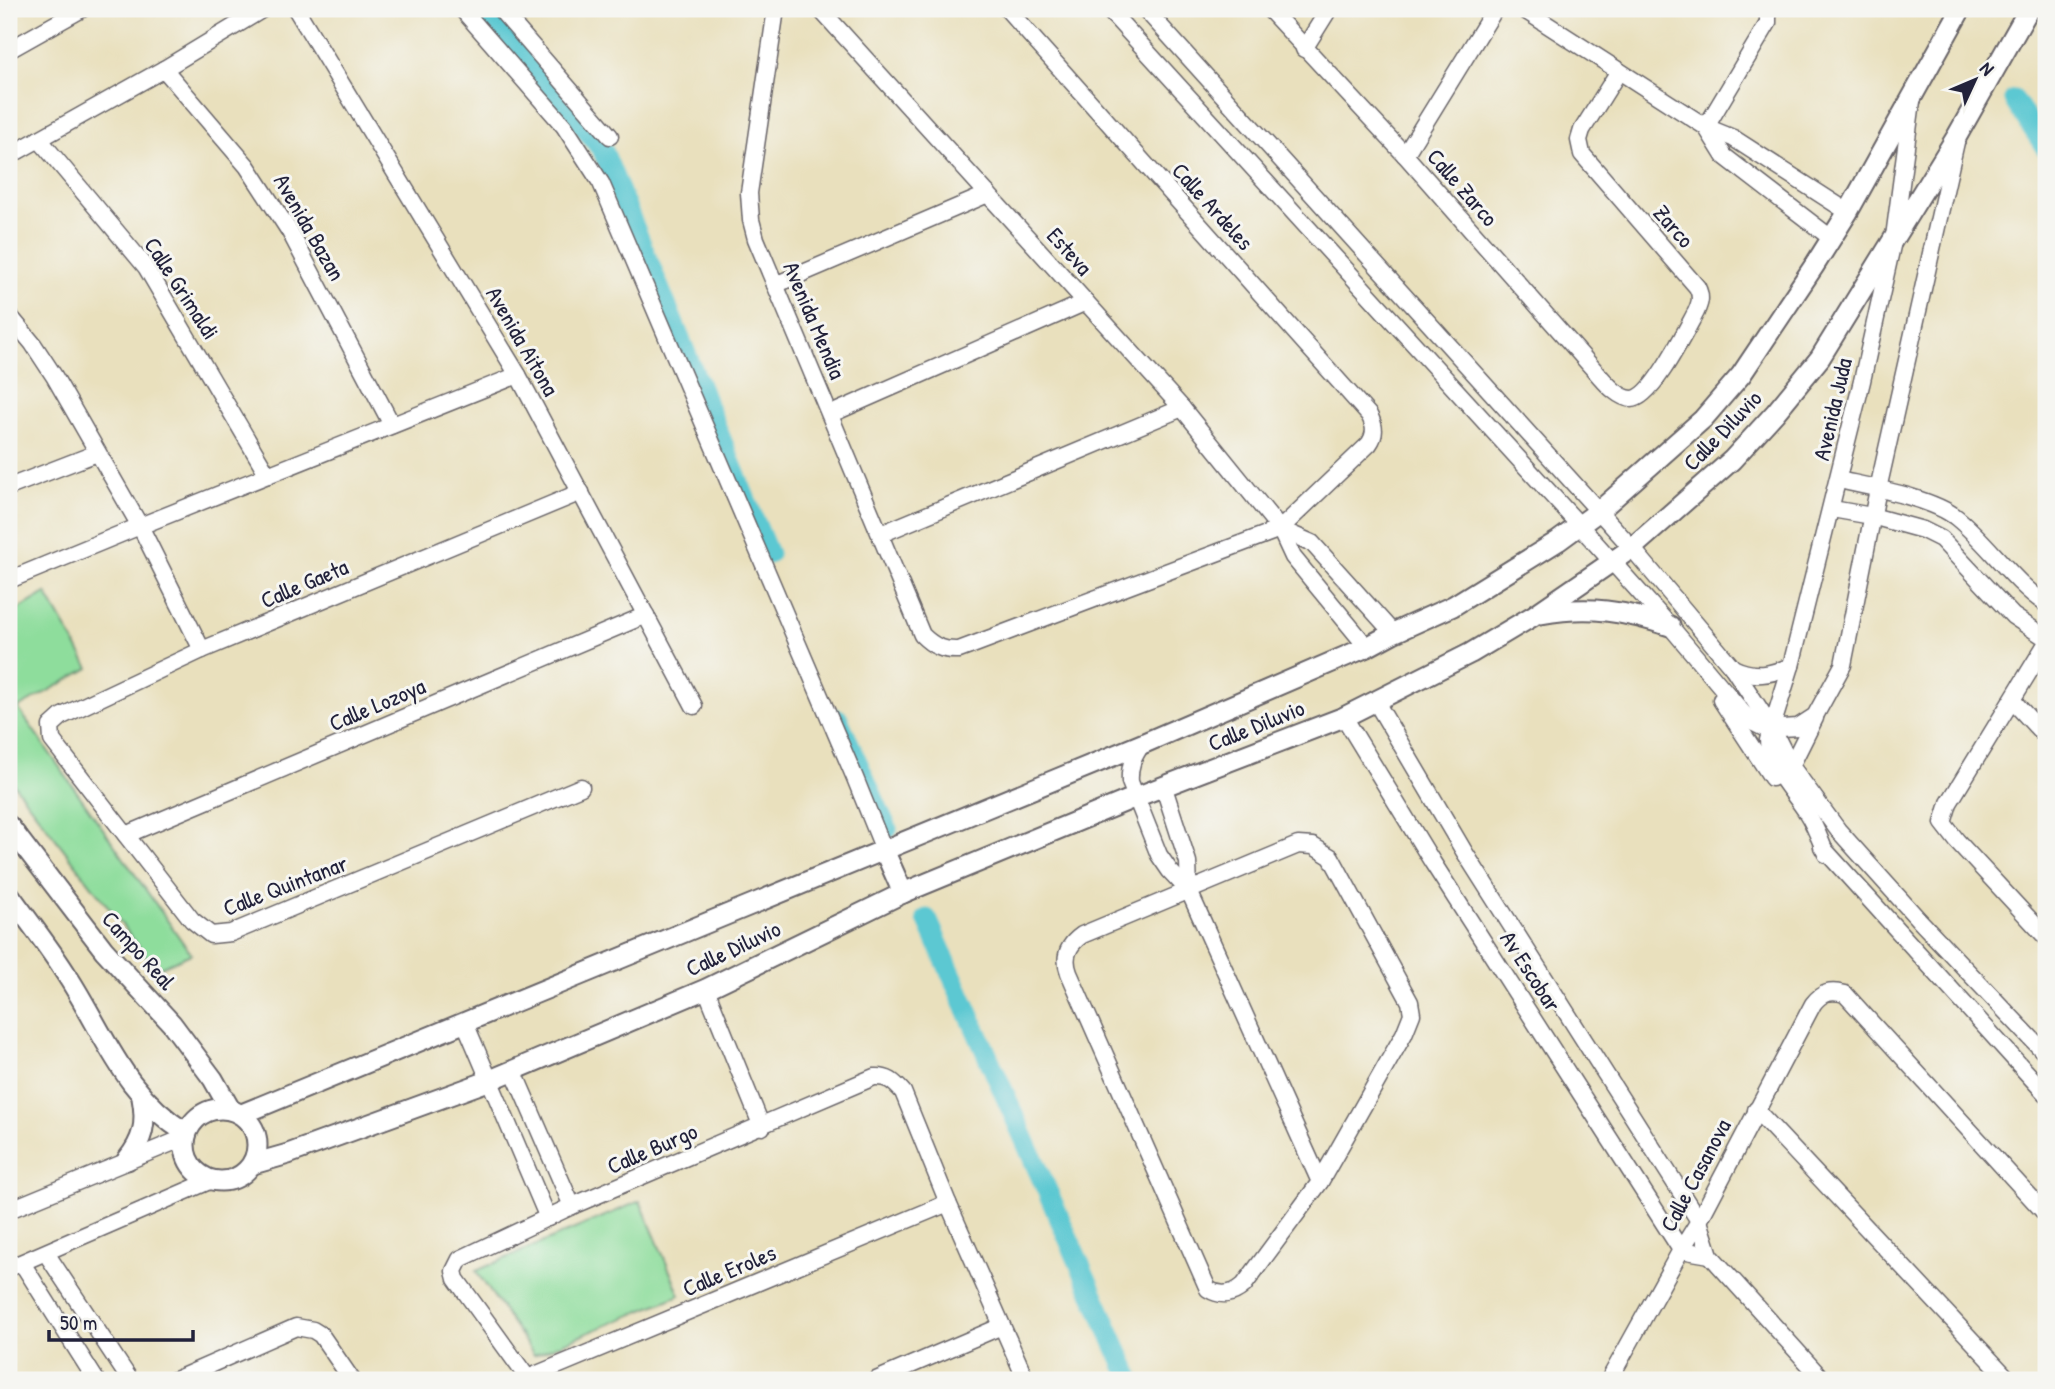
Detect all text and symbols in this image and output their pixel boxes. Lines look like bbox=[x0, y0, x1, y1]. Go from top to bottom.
north arrow bbox=[1940, 46, 2010, 116]
text: N bbox=[1974, 56, 2000, 81]
street label: Calle Zarco bbox=[1421, 141, 1505, 233]
street label: Calle Ardeles bbox=[1165, 155, 1261, 257]
street label: Avenida Bazan bbox=[267, 168, 353, 286]
street label: Zarco bbox=[1647, 198, 1701, 254]
street label: Esteva bbox=[1040, 220, 1100, 282]
street label: Calle Grimaldi bbox=[137, 231, 227, 345]
street label: Avenida Mendia bbox=[776, 257, 854, 383]
street label: Avenida Aitona bbox=[479, 281, 567, 401]
street label: Avenida Juda bbox=[1805, 355, 1859, 463]
street label: Calle Diluvio bbox=[1676, 383, 1768, 477]
street label: Calle Gaeta bbox=[256, 551, 352, 615]
street label: Calle Lozoya bbox=[324, 670, 430, 738]
street label: Calle Diluvio bbox=[1203, 692, 1309, 758]
street label: Calle Quintanar bbox=[218, 847, 352, 923]
street label: Campo Real bbox=[95, 904, 183, 997]
street label: Calle Diluvio bbox=[681, 913, 785, 983]
street label: Av Escobar bbox=[1493, 925, 1569, 1017]
street label: Calle Casanova bbox=[1652, 1113, 1738, 1237]
street label: Calle Burgo bbox=[602, 1115, 702, 1181]
street label: Calle Eroles bbox=[678, 1236, 780, 1303]
scale bar bbox=[49, 1298, 192, 1342]
text: 50 m bbox=[60, 1308, 97, 1337]

